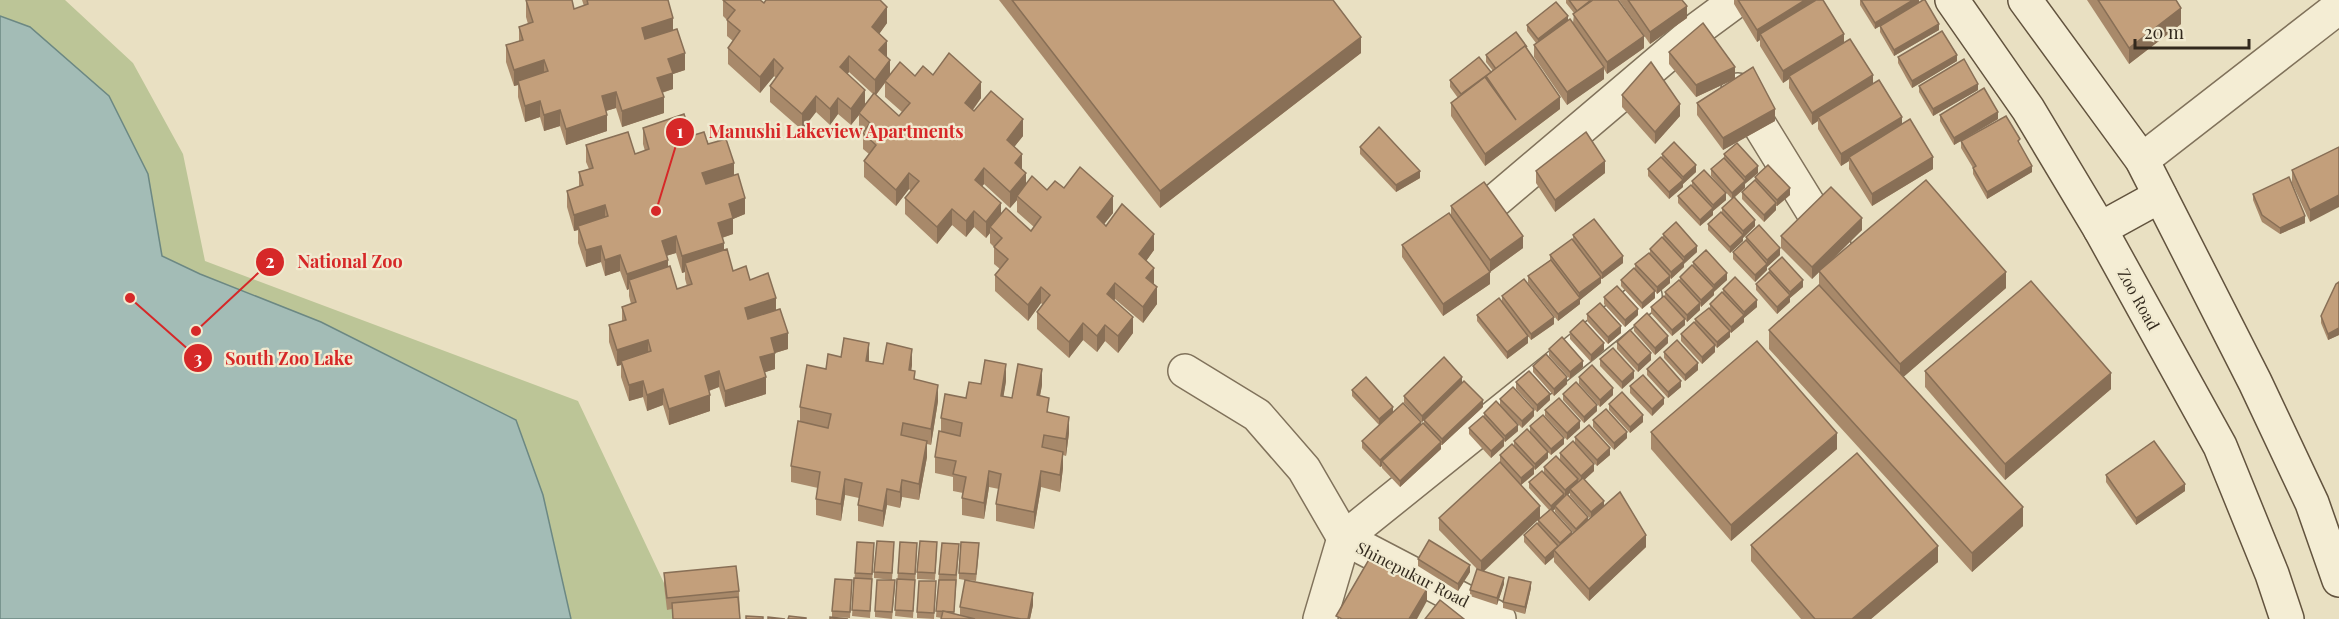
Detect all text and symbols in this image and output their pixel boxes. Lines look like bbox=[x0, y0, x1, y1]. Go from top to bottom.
scale bar bbox=[2135, 12, 2249, 50]
text: 20 m bbox=[2144, 20, 2184, 44]
callout: Manushi Lakeview Apartments bbox=[665, 114, 976, 150]
text: 1 bbox=[677, 119, 684, 143]
text: Manushi Lakeview Apartments bbox=[709, 119, 964, 143]
callout: National Zoo bbox=[255, 244, 415, 280]
text: 2 bbox=[265, 249, 275, 273]
text: National Zoo bbox=[297, 249, 403, 273]
street label: Zoo Road bbox=[2113, 264, 2165, 334]
callout: South Zoo Lake bbox=[183, 340, 365, 376]
text: 3 bbox=[194, 346, 203, 370]
text: South Zoo Lake bbox=[225, 346, 353, 370]
street label: Shinepukur Road bbox=[1353, 536, 1473, 612]

